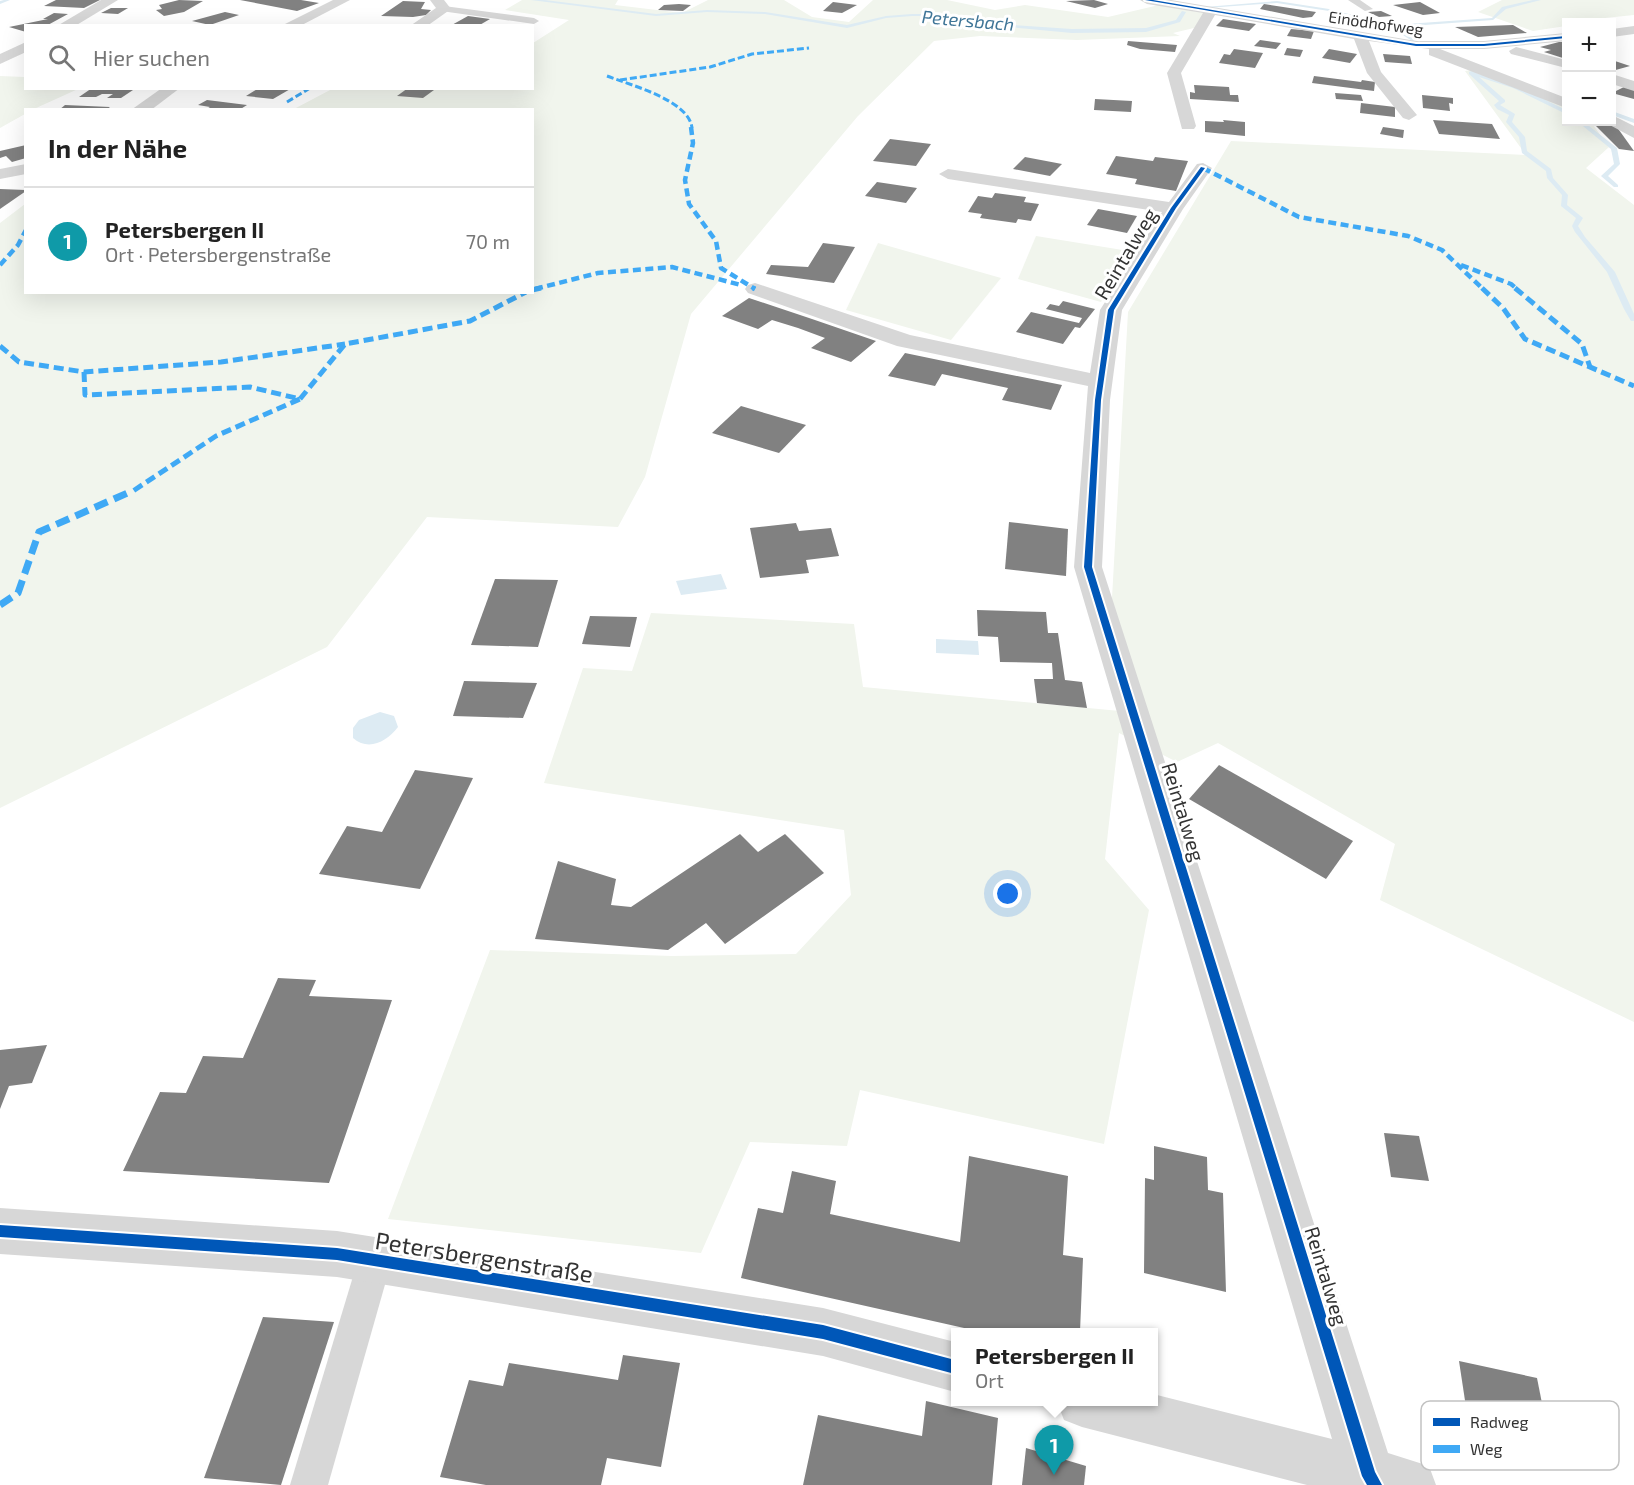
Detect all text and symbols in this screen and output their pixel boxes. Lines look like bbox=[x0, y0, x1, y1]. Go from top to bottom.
water label: Petersbach bbox=[921, 5, 1015, 35]
street label: Einödhofweg bbox=[1327, 6, 1425, 39]
map controls bbox=[1562, 18, 1616, 126]
button: + bbox=[1562, 18, 1616, 72]
search box bbox=[24, 24, 534, 90]
icon: search bbox=[45, 41, 78, 74]
text: Hier suchen bbox=[93, 44, 210, 70]
button: − bbox=[1562, 72, 1616, 126]
text: In der Nähe bbox=[48, 132, 187, 163]
street label: Reintalweg bbox=[1089, 204, 1162, 303]
text: Petersbergen II bbox=[105, 216, 264, 242]
text: 1 bbox=[63, 229, 72, 253]
text: 70 m bbox=[466, 229, 510, 253]
text: Ort · Petersbergenstraße bbox=[105, 242, 331, 266]
street label: Reintalweg bbox=[1158, 759, 1210, 864]
your location bbox=[993, 879, 1022, 908]
street label: Reintalweg bbox=[1301, 1223, 1353, 1328]
street label: Petersbergenstraße bbox=[373, 1225, 595, 1288]
popup bbox=[951, 1328, 1158, 1406]
text: Petersbergen II bbox=[975, 1342, 1134, 1368]
text: Ort bbox=[975, 1368, 1004, 1392]
legend bbox=[1421, 1401, 1619, 1470]
text: Radweg bbox=[1470, 1412, 1529, 1431]
pin: 1 bbox=[1034, 1426, 1074, 1475]
text: Weg bbox=[1470, 1439, 1502, 1458]

